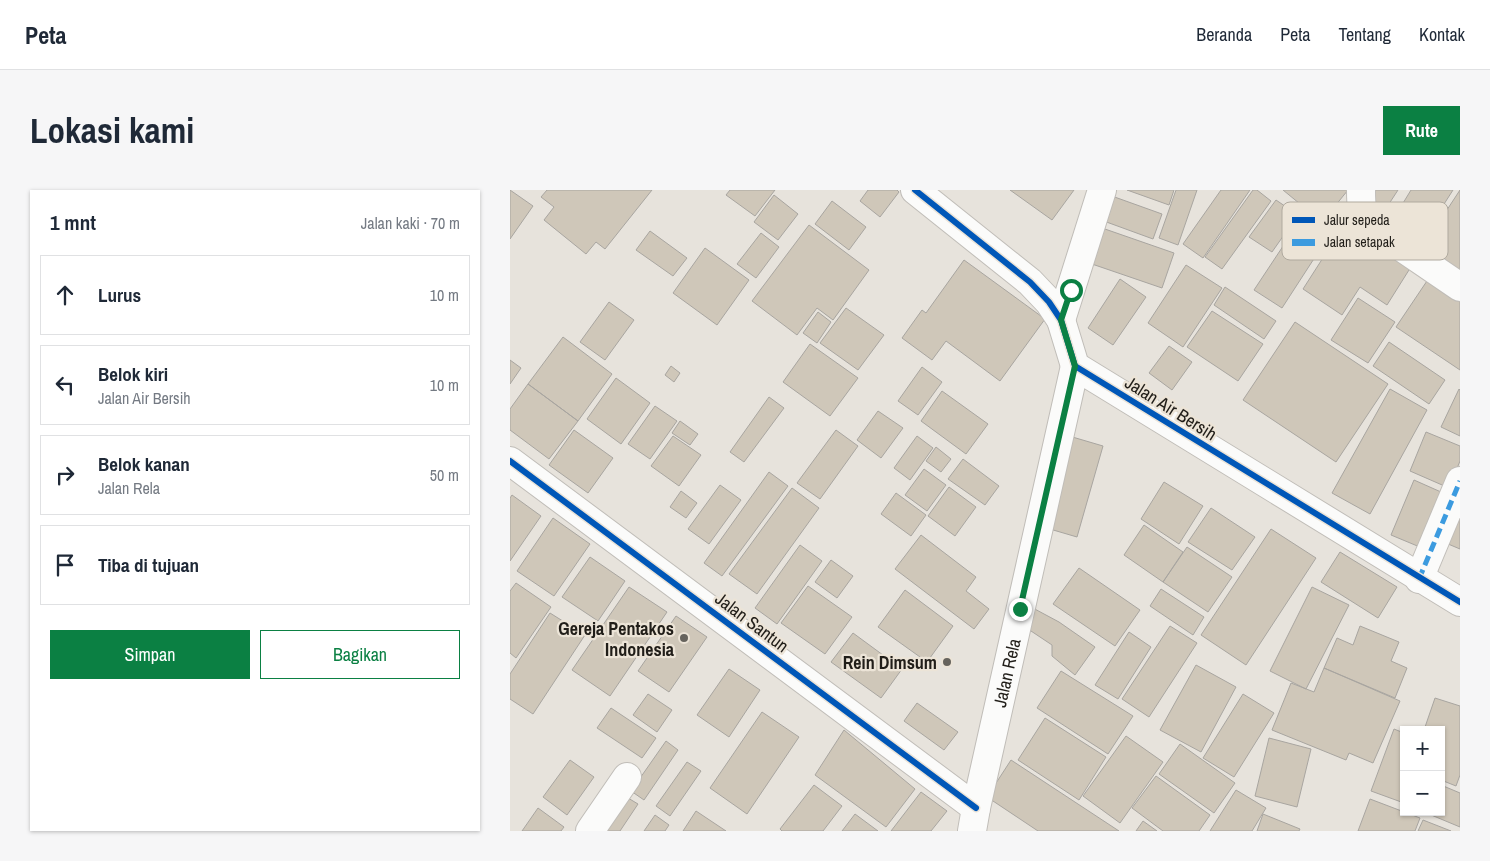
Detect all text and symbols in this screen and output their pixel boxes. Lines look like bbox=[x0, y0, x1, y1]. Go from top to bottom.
text: Peta bbox=[25, 19, 67, 51]
text: Beranda bbox=[1196, 22, 1252, 47]
text: Peta bbox=[1280, 22, 1311, 47]
text: Tentang bbox=[1339, 22, 1391, 47]
text: Kontak bbox=[1419, 22, 1465, 47]
button: Rute bbox=[1383, 106, 1460, 155]
text: Lokasi kami bbox=[30, 107, 194, 154]
legend bbox=[1282, 202, 1448, 260]
text: 1 mnt bbox=[50, 208, 96, 237]
text: Jalur sepeda bbox=[1324, 211, 1390, 229]
text: Jalan kaki · 70 m bbox=[361, 212, 460, 234]
text: Jalan setapak bbox=[1324, 233, 1395, 251]
route start bbox=[1060, 279, 1083, 302]
icon: ahead bbox=[51, 281, 79, 309]
text: Lurus bbox=[98, 282, 141, 308]
text: 10 m bbox=[430, 284, 459, 306]
text: Belok kiri bbox=[98, 361, 168, 387]
street label: Jalan Air Bersih bbox=[1120, 370, 1222, 446]
icon: left bbox=[51, 371, 79, 399]
text: 10 m bbox=[430, 374, 459, 396]
text: Jalan Air Bersih bbox=[98, 387, 191, 409]
text: Belok kanan bbox=[98, 451, 190, 477]
icon: right bbox=[51, 461, 79, 489]
text: 50 m bbox=[430, 464, 459, 486]
text: Jalan Rela bbox=[98, 477, 160, 499]
icon: arrive bbox=[51, 551, 79, 579]
text: Tiba di tujuan bbox=[98, 552, 199, 578]
street label: Jalan Santun bbox=[710, 586, 794, 658]
route end bbox=[1009, 598, 1032, 621]
place label: Gereja Pentakos Indonesia bbox=[558, 616, 675, 662]
button: Simpan bbox=[50, 630, 250, 679]
button: Bagikan bbox=[260, 630, 460, 679]
marker: Gereja Pentakos Indonesia bbox=[678, 632, 690, 644]
street label: Jalan Rela bbox=[986, 636, 1026, 709]
place label: Rein Dimsum bbox=[843, 650, 937, 675]
marker: Rein Dimsum bbox=[941, 656, 953, 668]
map controls bbox=[1400, 726, 1445, 816]
button: + bbox=[1400, 726, 1445, 771]
button: − bbox=[1400, 771, 1445, 816]

